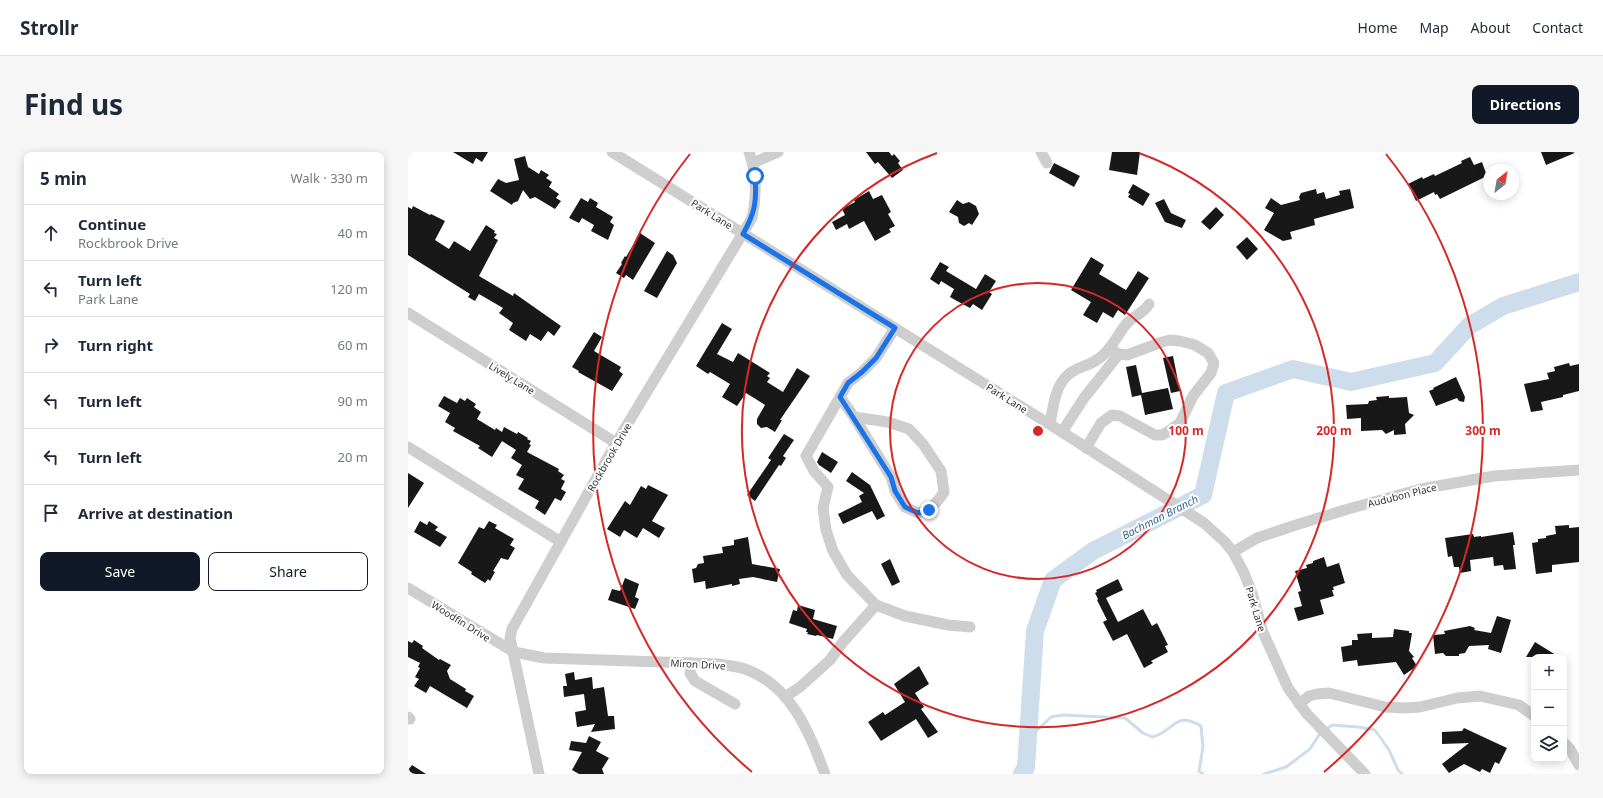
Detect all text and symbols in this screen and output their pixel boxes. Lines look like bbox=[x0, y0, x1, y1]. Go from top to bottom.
text: Strollr bbox=[20, 15, 79, 41]
text: Home bbox=[1358, 18, 1397, 37]
text: Map bbox=[1419, 18, 1449, 37]
text: About bbox=[1471, 18, 1510, 37]
text: Contact bbox=[1532, 18, 1583, 37]
text: Find us bbox=[24, 85, 123, 123]
button: Directions bbox=[1472, 85, 1579, 124]
north arrow bbox=[1483, 164, 1519, 200]
text: 5 min bbox=[40, 167, 87, 190]
route start bbox=[746, 167, 764, 185]
text: Walk · 330 m bbox=[290, 169, 368, 187]
street label: Park Lane bbox=[689, 196, 736, 232]
text: Continue bbox=[78, 214, 146, 234]
icon: ahead bbox=[40, 222, 62, 244]
text: 40 m bbox=[338, 224, 368, 242]
text: Rockbrook Drive bbox=[78, 234, 178, 252]
text: Turn left bbox=[78, 270, 142, 290]
icon: left bbox=[40, 278, 62, 300]
text: 120 m bbox=[330, 280, 368, 298]
text: Park Lane bbox=[78, 290, 138, 308]
icon: right bbox=[40, 334, 62, 356]
text: Turn right bbox=[78, 335, 153, 355]
text: 60 m bbox=[338, 336, 368, 354]
street label: Lively Lane bbox=[486, 358, 538, 398]
street label: Park Lane bbox=[984, 380, 1031, 416]
icon: left bbox=[40, 390, 62, 412]
text: Turn left bbox=[78, 391, 142, 411]
text: 90 m bbox=[338, 392, 368, 410]
street label: Rockbrook Drive bbox=[584, 420, 635, 494]
text: 100 m bbox=[1168, 422, 1204, 439]
text: 200 m bbox=[1316, 422, 1352, 439]
text: 300 m bbox=[1465, 422, 1501, 439]
centre of rings bbox=[1031, 424, 1045, 438]
icon: left bbox=[40, 446, 62, 468]
text: Turn left bbox=[78, 447, 142, 467]
text: 20 m bbox=[338, 448, 368, 466]
street label: Audubon Place bbox=[1366, 480, 1438, 510]
water label: Bachman Branch bbox=[1119, 491, 1201, 542]
route end bbox=[920, 501, 938, 519]
icon: arrive bbox=[40, 502, 62, 524]
text: Arrive at destination bbox=[78, 503, 233, 523]
button: Save bbox=[40, 552, 200, 591]
button: Share bbox=[208, 552, 368, 591]
street label: Park Lane bbox=[1243, 585, 1270, 634]
street label: Woodfin Drive bbox=[429, 597, 493, 645]
map controls bbox=[1531, 654, 1567, 762]
button: + bbox=[1531, 654, 1567, 690]
street label: Miron Drive bbox=[670, 656, 726, 672]
button: − bbox=[1531, 690, 1567, 726]
button: layers bbox=[1531, 726, 1567, 762]

